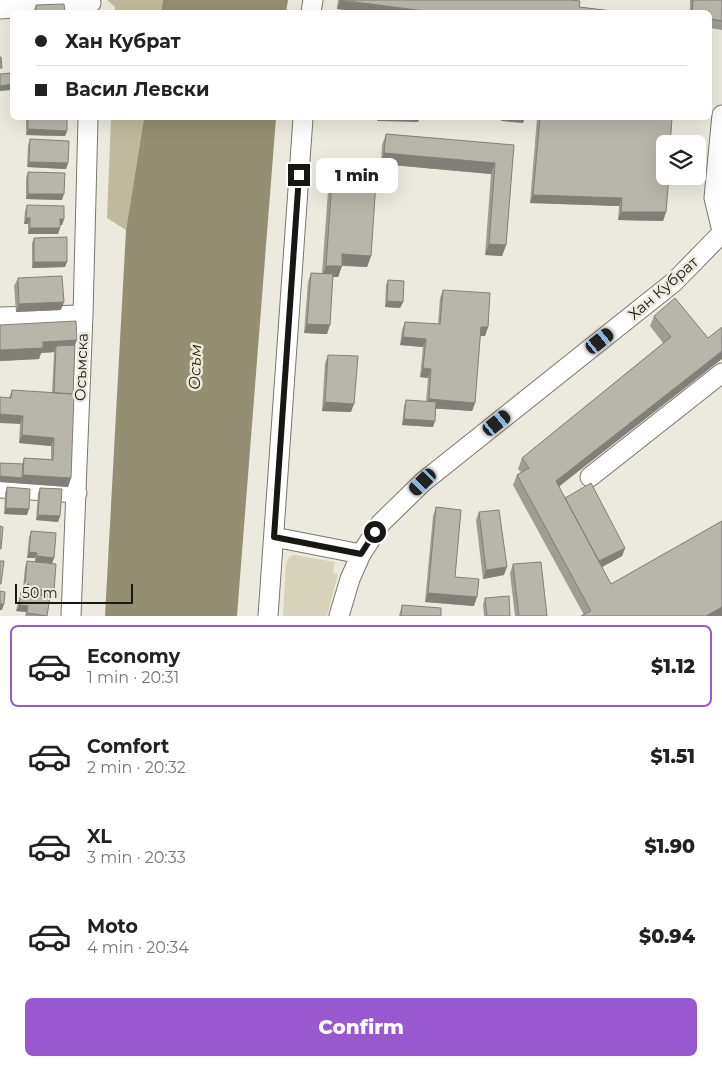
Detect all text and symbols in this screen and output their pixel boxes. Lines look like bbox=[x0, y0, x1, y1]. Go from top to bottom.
text: Хан Кубрат bbox=[65, 30, 181, 53]
text: Васил Левски bbox=[65, 78, 210, 101]
map controls bbox=[656, 135, 706, 185]
button: layers bbox=[656, 135, 706, 185]
callout: 1 min bbox=[316, 158, 399, 192]
route end bbox=[288, 164, 310, 186]
text: 1 min bbox=[335, 166, 379, 185]
street label: Хан Кубрат bbox=[624, 252, 703, 324]
car bbox=[583, 326, 616, 356]
street label: Осъмска bbox=[70, 333, 92, 401]
water label: Осъм bbox=[185, 344, 205, 390]
car bbox=[480, 408, 513, 438]
car bbox=[407, 466, 438, 498]
route start bbox=[364, 521, 386, 543]
scale bar bbox=[15, 581, 132, 604]
text: 50 m bbox=[22, 584, 58, 602]
icon: car bbox=[27, 644, 72, 689]
text: Economy bbox=[87, 645, 180, 668]
text: $1.12 bbox=[651, 655, 695, 678]
text: 1 min · 20:31 bbox=[87, 668, 179, 687]
icon: car bbox=[27, 734, 72, 779]
text: Comfort bbox=[87, 735, 169, 758]
text: $1.51 bbox=[651, 745, 695, 768]
text: 2 min · 20:32 bbox=[87, 758, 186, 777]
icon: car bbox=[27, 824, 72, 869]
text: XL bbox=[87, 825, 112, 848]
text: $1.90 bbox=[644, 835, 695, 858]
text: 3 min · 20:33 bbox=[87, 848, 186, 867]
icon: car bbox=[27, 914, 72, 959]
text: Moto bbox=[87, 915, 138, 938]
text: $0.94 bbox=[639, 925, 695, 948]
text: 4 min · 20:34 bbox=[87, 938, 189, 957]
button: Confirm bbox=[25, 998, 697, 1056]

